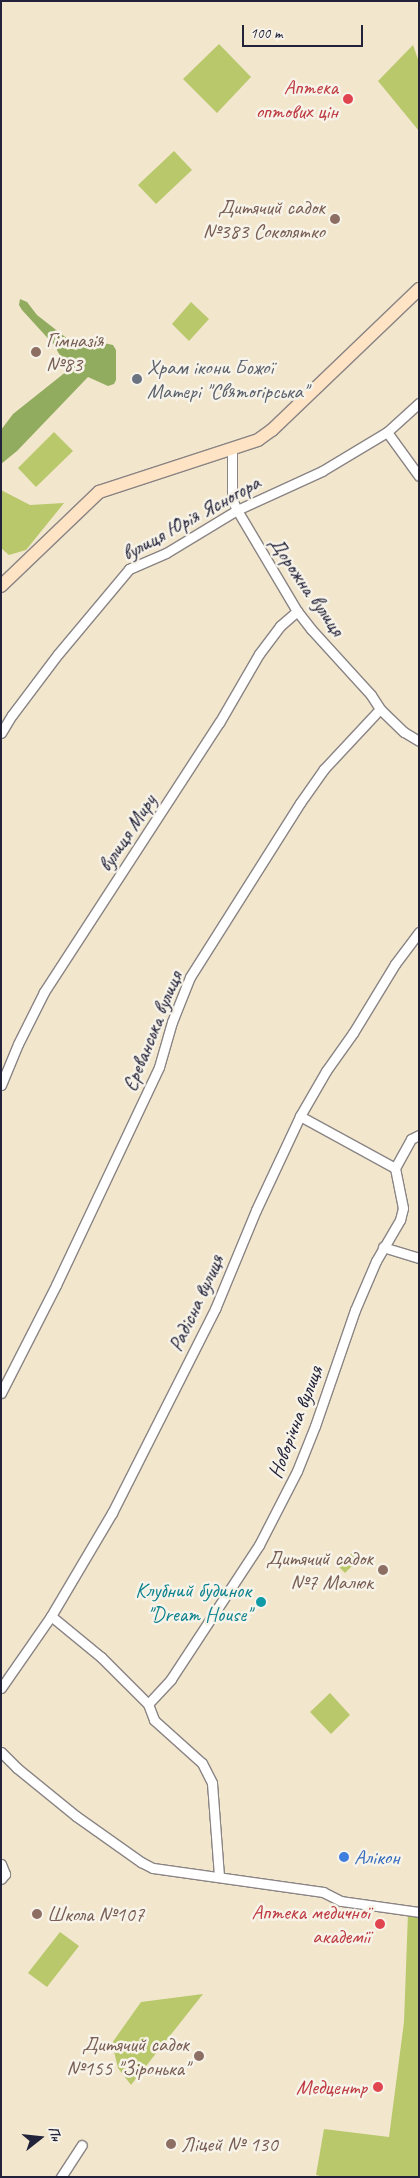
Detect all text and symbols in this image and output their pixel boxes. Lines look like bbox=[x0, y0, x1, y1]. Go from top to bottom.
scale bar bbox=[245, 15, 366, 47]
text: 100 m bbox=[250, 24, 282, 43]
place label: Аптека оптових цін bbox=[255, 74, 338, 124]
marker: Аптека оптових цін bbox=[342, 93, 354, 105]
place label: Дитячий садок №383 Соколятко bbox=[203, 194, 325, 244]
marker: Дитячий садок №383 Соколятко bbox=[329, 213, 341, 225]
place label: Гімназія №83 bbox=[46, 327, 103, 377]
marker: Гімназія №83 bbox=[30, 346, 42, 358]
place label: Храм ікони Божої Матері "Святогірська" bbox=[147, 354, 308, 404]
marker: Храм ікони Божої Матері "Святогірська" bbox=[131, 373, 143, 385]
street label: вулиця Юрія Ясногора bbox=[118, 470, 264, 566]
street label: Дорожна вулиця bbox=[264, 531, 350, 641]
street label: вулиця Миру bbox=[93, 790, 161, 876]
street label: Єреванська вулиця bbox=[117, 967, 187, 1095]
street label: Радісна вулиця bbox=[163, 1251, 229, 1355]
street label: Новорічна вулиця bbox=[262, 1362, 328, 1482]
place label: Дитячий садок №7 Малюк bbox=[266, 1545, 373, 1595]
marker: Дитячий садок №7 Малюк bbox=[377, 1564, 389, 1576]
place label: Клубний будинок "Dream House" bbox=[135, 1577, 251, 1627]
marker: Клубний будинок "Dream House" bbox=[255, 1596, 267, 1608]
place label: Алікон bbox=[354, 1844, 399, 1870]
marker: Алікон bbox=[338, 1851, 350, 1863]
place label: Аптека медичної академії bbox=[250, 1899, 370, 1949]
place label: Школа №107 bbox=[47, 1901, 144, 1927]
marker: Школа №107 bbox=[31, 1908, 43, 1920]
marker: Аптека медичної академії bbox=[374, 1918, 386, 1930]
place label: Дитячий садок №155 "Зіронька" bbox=[67, 2031, 189, 2081]
marker: Дитячий садок №155 "Зіронька" bbox=[193, 2050, 205, 2062]
place label: Медцентр bbox=[296, 2074, 367, 2100]
marker: Медцентр bbox=[371, 2080, 385, 2094]
north arrow bbox=[15, 2113, 65, 2163]
text: Пн bbox=[45, 2124, 65, 2143]
place label: Ліцей № 130 bbox=[181, 2131, 278, 2157]
marker: Ліцей № 130 bbox=[165, 2138, 177, 2150]

